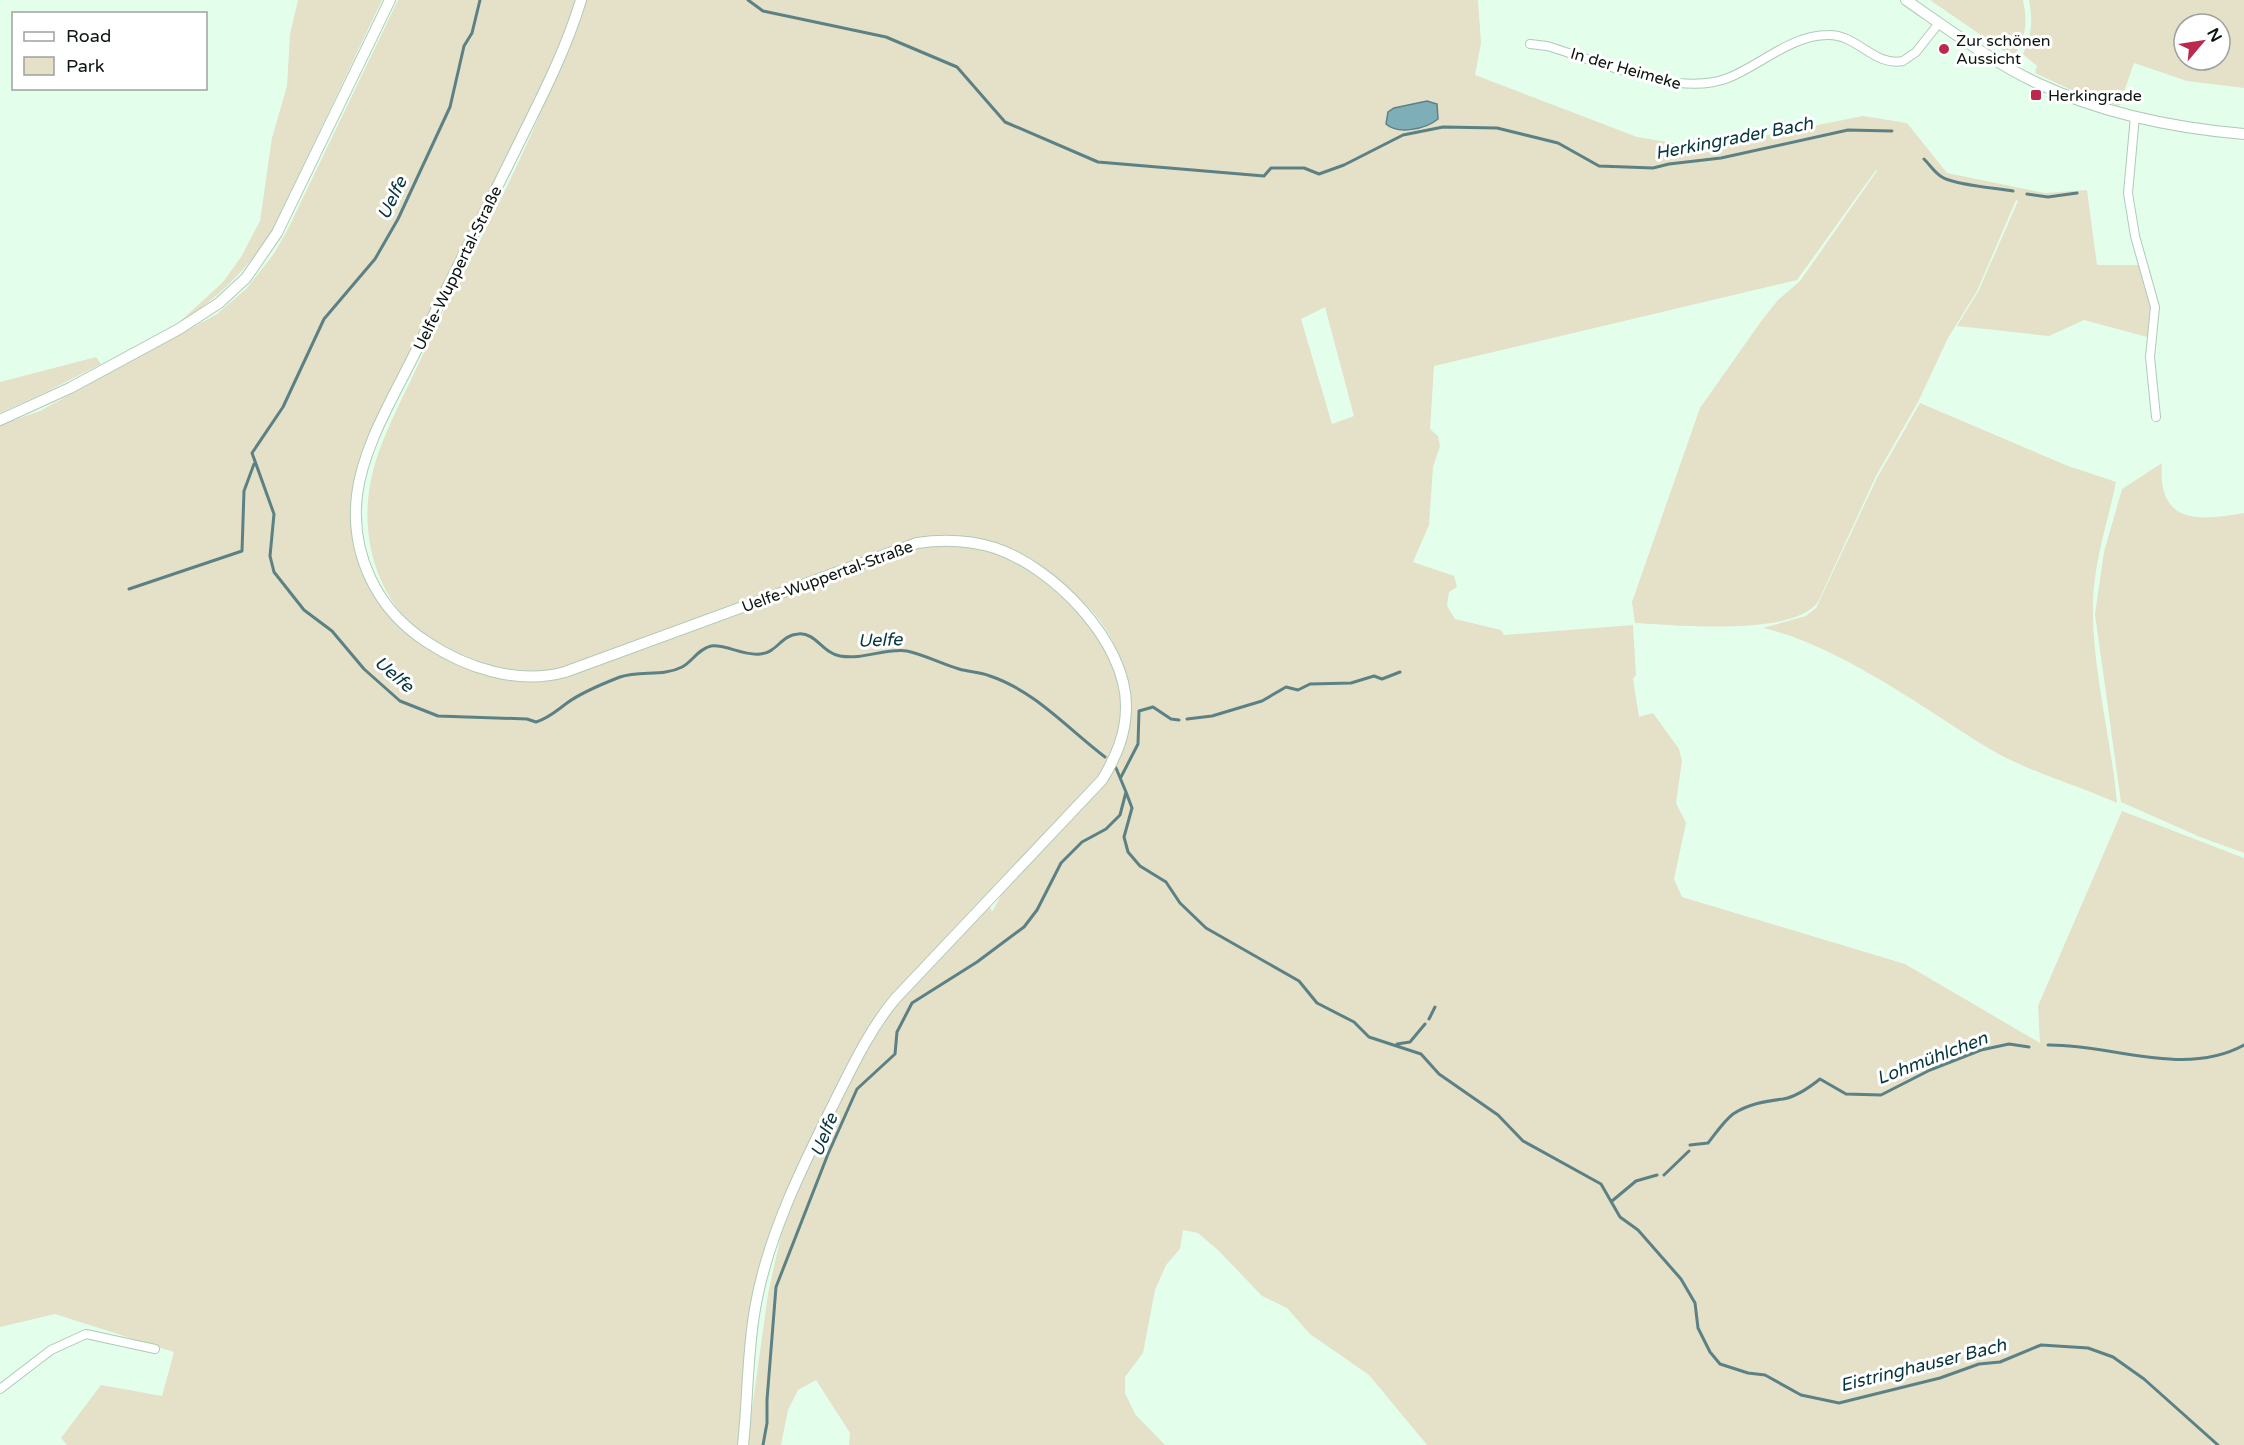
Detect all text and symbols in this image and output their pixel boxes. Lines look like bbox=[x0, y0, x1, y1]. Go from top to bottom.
legend bbox=[12, 12, 207, 90]
north arrow bbox=[2172, 12, 2232, 72]
text: Road bbox=[66, 25, 111, 47]
text: N bbox=[2202, 25, 2226, 46]
place label: Zur schönen Aussicht bbox=[1956, 31, 2050, 69]
marker: Zur schönen Aussicht bbox=[1937, 42, 1951, 56]
street label: In der Heimeke bbox=[1568, 44, 1683, 94]
text: Park bbox=[66, 55, 105, 77]
place label: Herkingrade bbox=[2048, 86, 2142, 106]
marker: Herkingrade bbox=[2029, 88, 2043, 102]
water label: Herkingrader Bach bbox=[1653, 112, 1816, 164]
water label: Uelfe bbox=[372, 172, 412, 223]
street label: Uelfe-Wuppertal-Straße bbox=[409, 183, 506, 354]
street label: Uelfe-Wuppertal-Straße bbox=[739, 537, 916, 617]
water label: Uelfe bbox=[857, 628, 903, 652]
water label: Uelfe bbox=[370, 651, 419, 697]
water label: Lohmühlchen bbox=[1874, 1026, 1991, 1089]
water label: Uelfe bbox=[805, 1109, 843, 1160]
water label: Eistringhauser Bach bbox=[1838, 1333, 2009, 1396]

